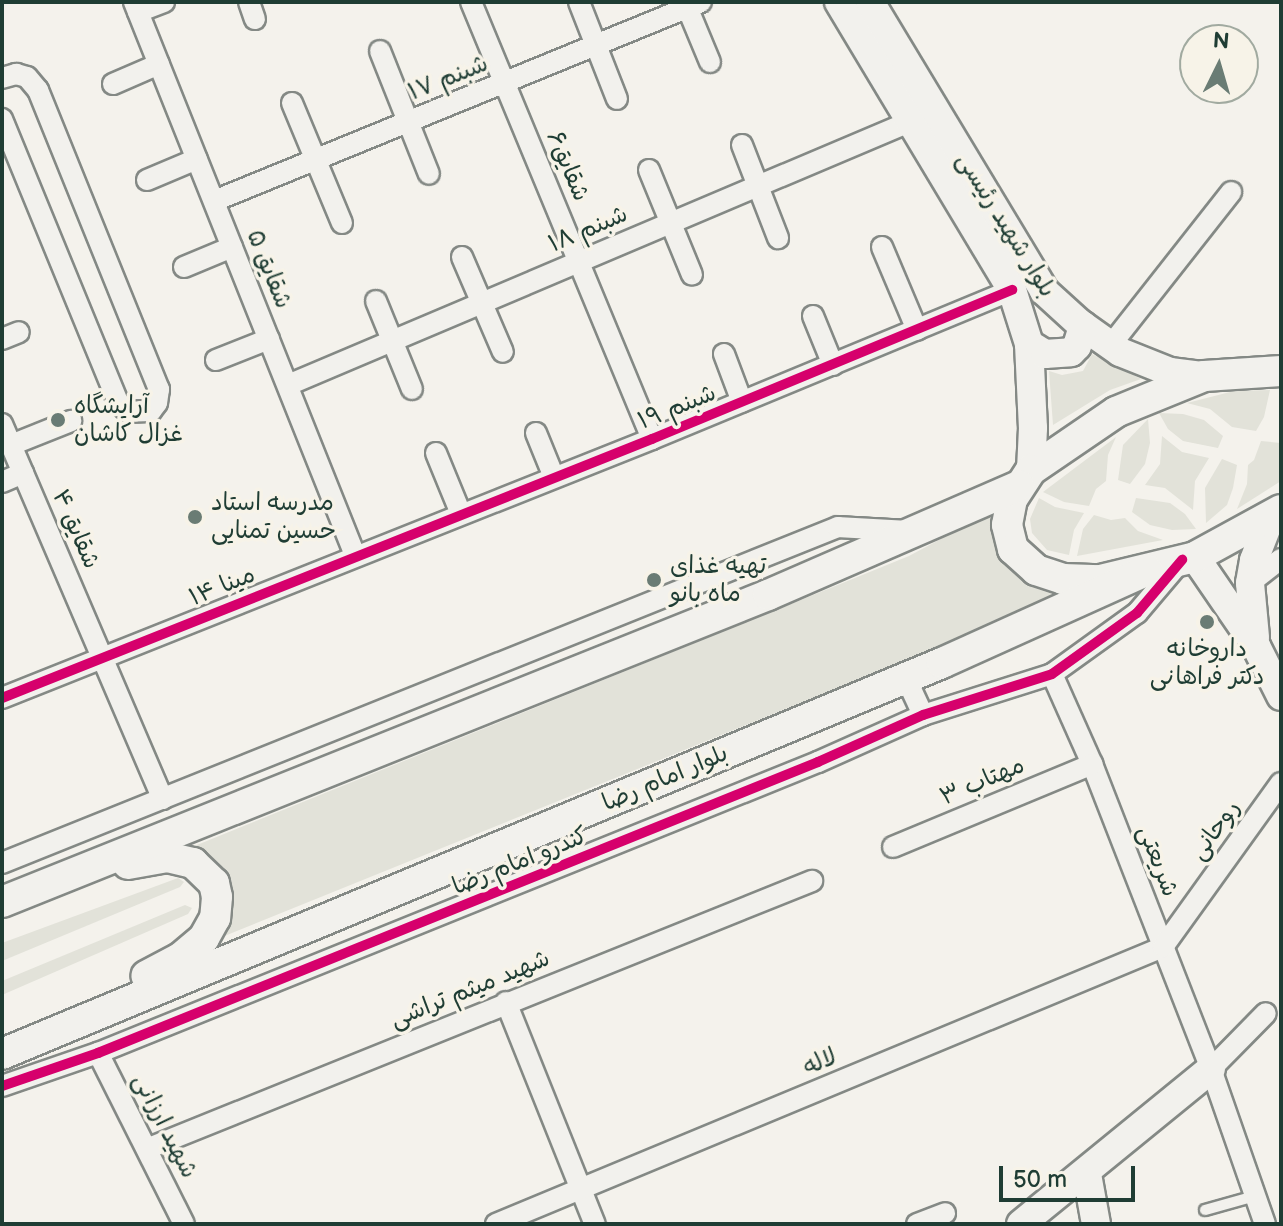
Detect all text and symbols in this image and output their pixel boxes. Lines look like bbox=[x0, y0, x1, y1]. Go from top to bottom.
north arrow bbox=[1179, 24, 1259, 104]
text: N bbox=[1212, 27, 1230, 56]
street label: شبنم ۱۷ bbox=[404, 49, 492, 107]
street label: شقایق۶ bbox=[540, 126, 596, 206]
street label: بلوار شهید رئیسی bbox=[950, 147, 1062, 303]
street label: شبنم ۱۸ bbox=[544, 199, 632, 259]
street label: شقایق ۵ bbox=[240, 225, 298, 313]
street label: شبنم ۱۹ bbox=[634, 378, 720, 436]
place label: آرایشگاه غزال کاشان bbox=[74, 392, 183, 448]
marker: آرایشگاه غزال کاشان bbox=[49, 411, 67, 429]
street label: شقایق ۴ bbox=[46, 485, 106, 573]
place label: مدرسه استاد حسین تمنایی bbox=[211, 489, 336, 545]
marker: مدرسه استاد حسین تمنایی bbox=[186, 508, 204, 526]
place label: تهیه غذای ماه بانو bbox=[670, 552, 767, 608]
street label: مینا ۱۴ bbox=[185, 560, 259, 612]
marker: تهیه غذای ماه بانو bbox=[645, 571, 663, 589]
marker: داروخانه دکتر فراهانی bbox=[1198, 613, 1216, 631]
place label: داروخانه دکتر فراهانی bbox=[1150, 635, 1264, 691]
street label: بلوار امام رضا bbox=[598, 739, 732, 817]
street label: مهتاب ۳ bbox=[935, 750, 1029, 812]
street label: روحانی bbox=[1184, 794, 1246, 866]
street label: کندرو امام رضا bbox=[448, 821, 592, 901]
street label: شریعتی bbox=[1131, 821, 1185, 901]
street label: شهید میثم تراشی bbox=[386, 944, 554, 1034]
street label: لاله bbox=[799, 1042, 841, 1082]
street label: شهید ارزانی bbox=[126, 1069, 204, 1183]
scale bar bbox=[1003, 1150, 1139, 1200]
text: 50 m bbox=[1013, 1165, 1067, 1194]

